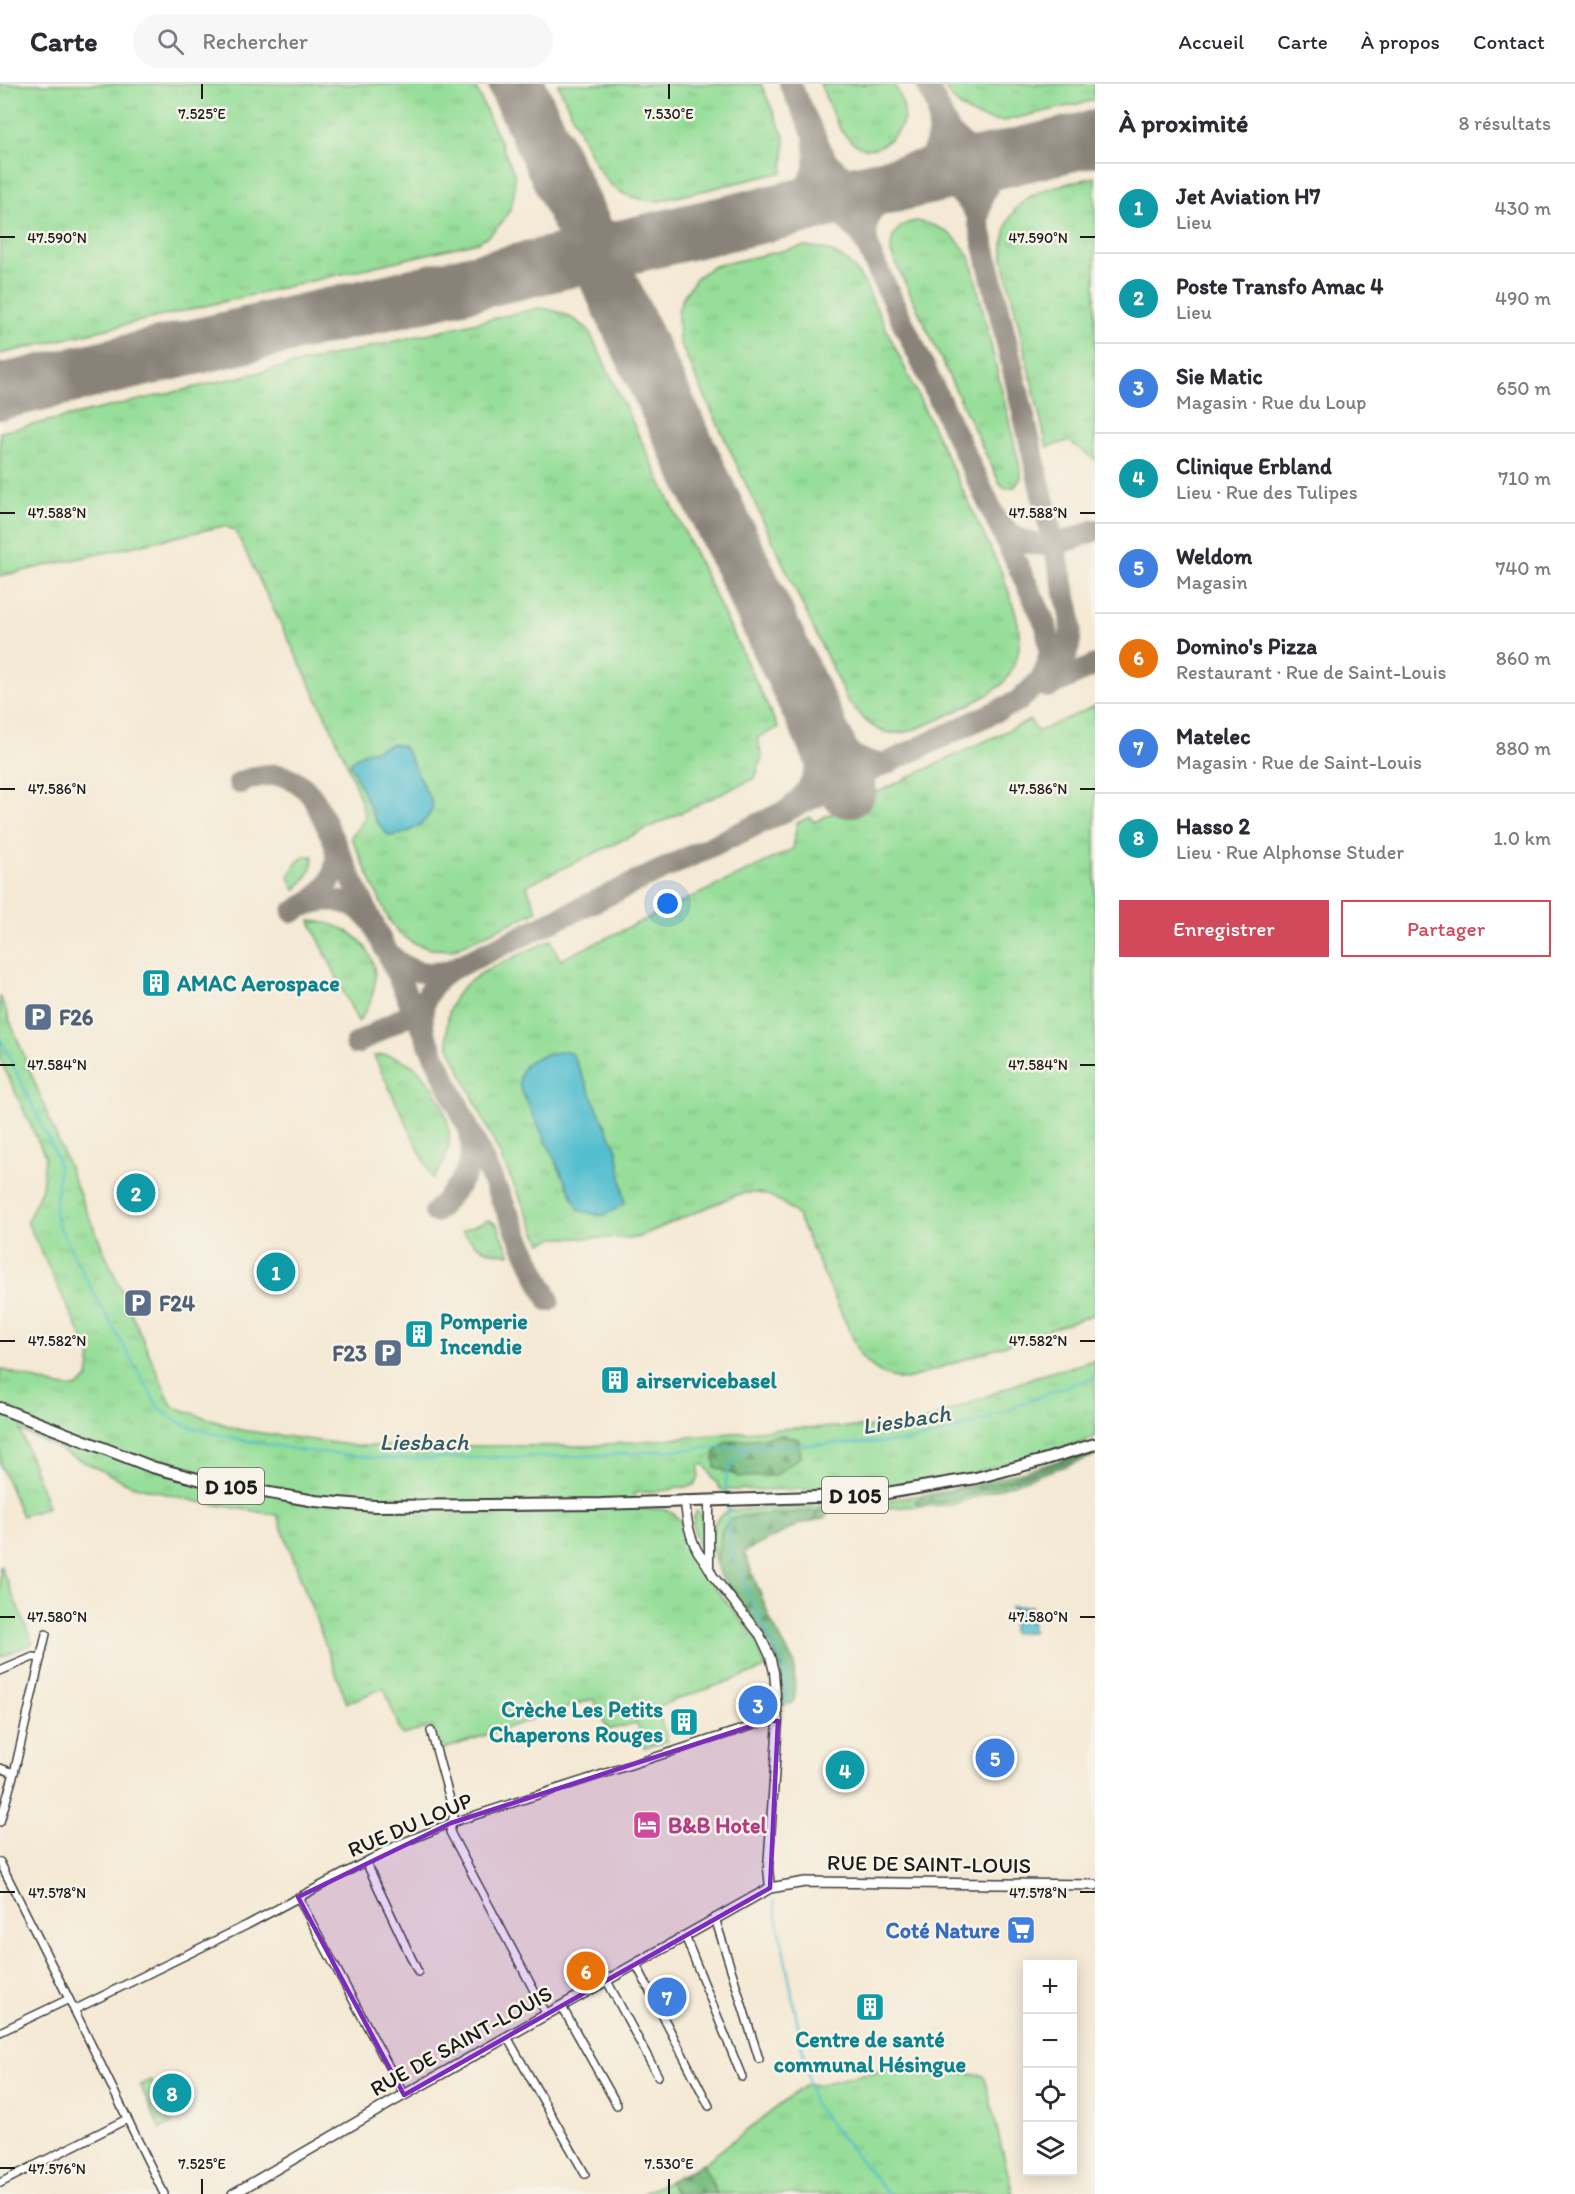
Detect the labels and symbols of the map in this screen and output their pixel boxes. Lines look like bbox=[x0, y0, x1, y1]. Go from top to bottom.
text: 7.525°E bbox=[178, 105, 226, 123]
text: 7.530°E bbox=[644, 105, 694, 123]
text: 47.590°N bbox=[27, 229, 87, 247]
text: 47.590°N bbox=[1008, 229, 1068, 247]
text: 47.588°N bbox=[27, 504, 87, 522]
text: 47.588°N bbox=[1008, 504, 1068, 522]
text: 47.586°N bbox=[28, 780, 86, 798]
text: 47.586°N bbox=[1009, 780, 1067, 798]
your location bbox=[653, 889, 682, 918]
building icon: AMAC Aerospace bbox=[140, 967, 172, 999]
place label: AMAC Aerospace bbox=[176, 970, 340, 997]
parking icon: F26 bbox=[22, 1001, 54, 1033]
place label: F26 bbox=[59, 1004, 94, 1031]
text: 47.584°N bbox=[27, 1056, 87, 1074]
text: 47.584°N bbox=[1008, 1056, 1068, 1074]
pin: 2 bbox=[116, 1170, 156, 1216]
pin: 1 bbox=[256, 1250, 296, 1294]
parking icon: F24 bbox=[122, 1287, 154, 1319]
place label: F24 bbox=[159, 1290, 196, 1317]
place label: Pomperie Incendie bbox=[440, 1308, 528, 1360]
building icon: Pomperie Incendie bbox=[403, 1318, 435, 1350]
text: 47.582°N bbox=[28, 1332, 86, 1350]
text: 47.582°N bbox=[1009, 1332, 1067, 1350]
parking icon: F23 bbox=[372, 1337, 404, 1369]
place label: F23 bbox=[332, 1340, 367, 1367]
building icon: airservicebasel bbox=[599, 1364, 631, 1396]
place label: airservicebasel bbox=[636, 1367, 777, 1394]
water label: Liesbach bbox=[860, 1398, 954, 1440]
water label: Liesbach bbox=[379, 1427, 470, 1456]
road number: D 105 bbox=[198, 1468, 264, 1504]
road number: D 105 bbox=[822, 1477, 888, 1513]
text: 47.580°N bbox=[27, 1608, 87, 1626]
text: 47.580°N bbox=[1008, 1608, 1068, 1626]
pin: 3 bbox=[738, 1682, 777, 1728]
place label: Crèche Les Petits Chaperons Rouges bbox=[489, 1696, 663, 1748]
building icon: Crèche Les Petits Chaperons Rouges bbox=[668, 1706, 700, 1738]
pin: 5 bbox=[976, 1736, 1014, 1780]
pin: 4 bbox=[826, 1748, 864, 1792]
street label: RUE DU LOUP bbox=[344, 1786, 477, 1863]
hotel icon: B&B Hotel bbox=[631, 1809, 663, 1841]
place label: B&B Hotel bbox=[668, 1812, 767, 1839]
street label: RUE DE SAINT-LOUIS bbox=[827, 1849, 1031, 1879]
text: 47.578°N bbox=[28, 1884, 86, 1902]
text: 47.578°N bbox=[1009, 1884, 1067, 1902]
supermarket icon: Coté Nature bbox=[1005, 1914, 1037, 1946]
place label: Coté Nature bbox=[886, 1917, 1000, 1944]
pin: 6 bbox=[566, 1948, 606, 1994]
pin: 7 bbox=[648, 1974, 686, 2020]
street label: RUE DE SAINT-LOUIS bbox=[365, 1980, 557, 2102]
building icon: Centre de santé communal Hésingue bbox=[854, 1991, 886, 2023]
place label: Centre de santé communal Hésingue bbox=[774, 2026, 967, 2078]
pin: 8 bbox=[152, 2070, 192, 2116]
text: 7.525°E bbox=[178, 2155, 226, 2173]
text: 7.530°E bbox=[644, 2155, 694, 2173]
text: 47.576°N bbox=[28, 2160, 86, 2178]

